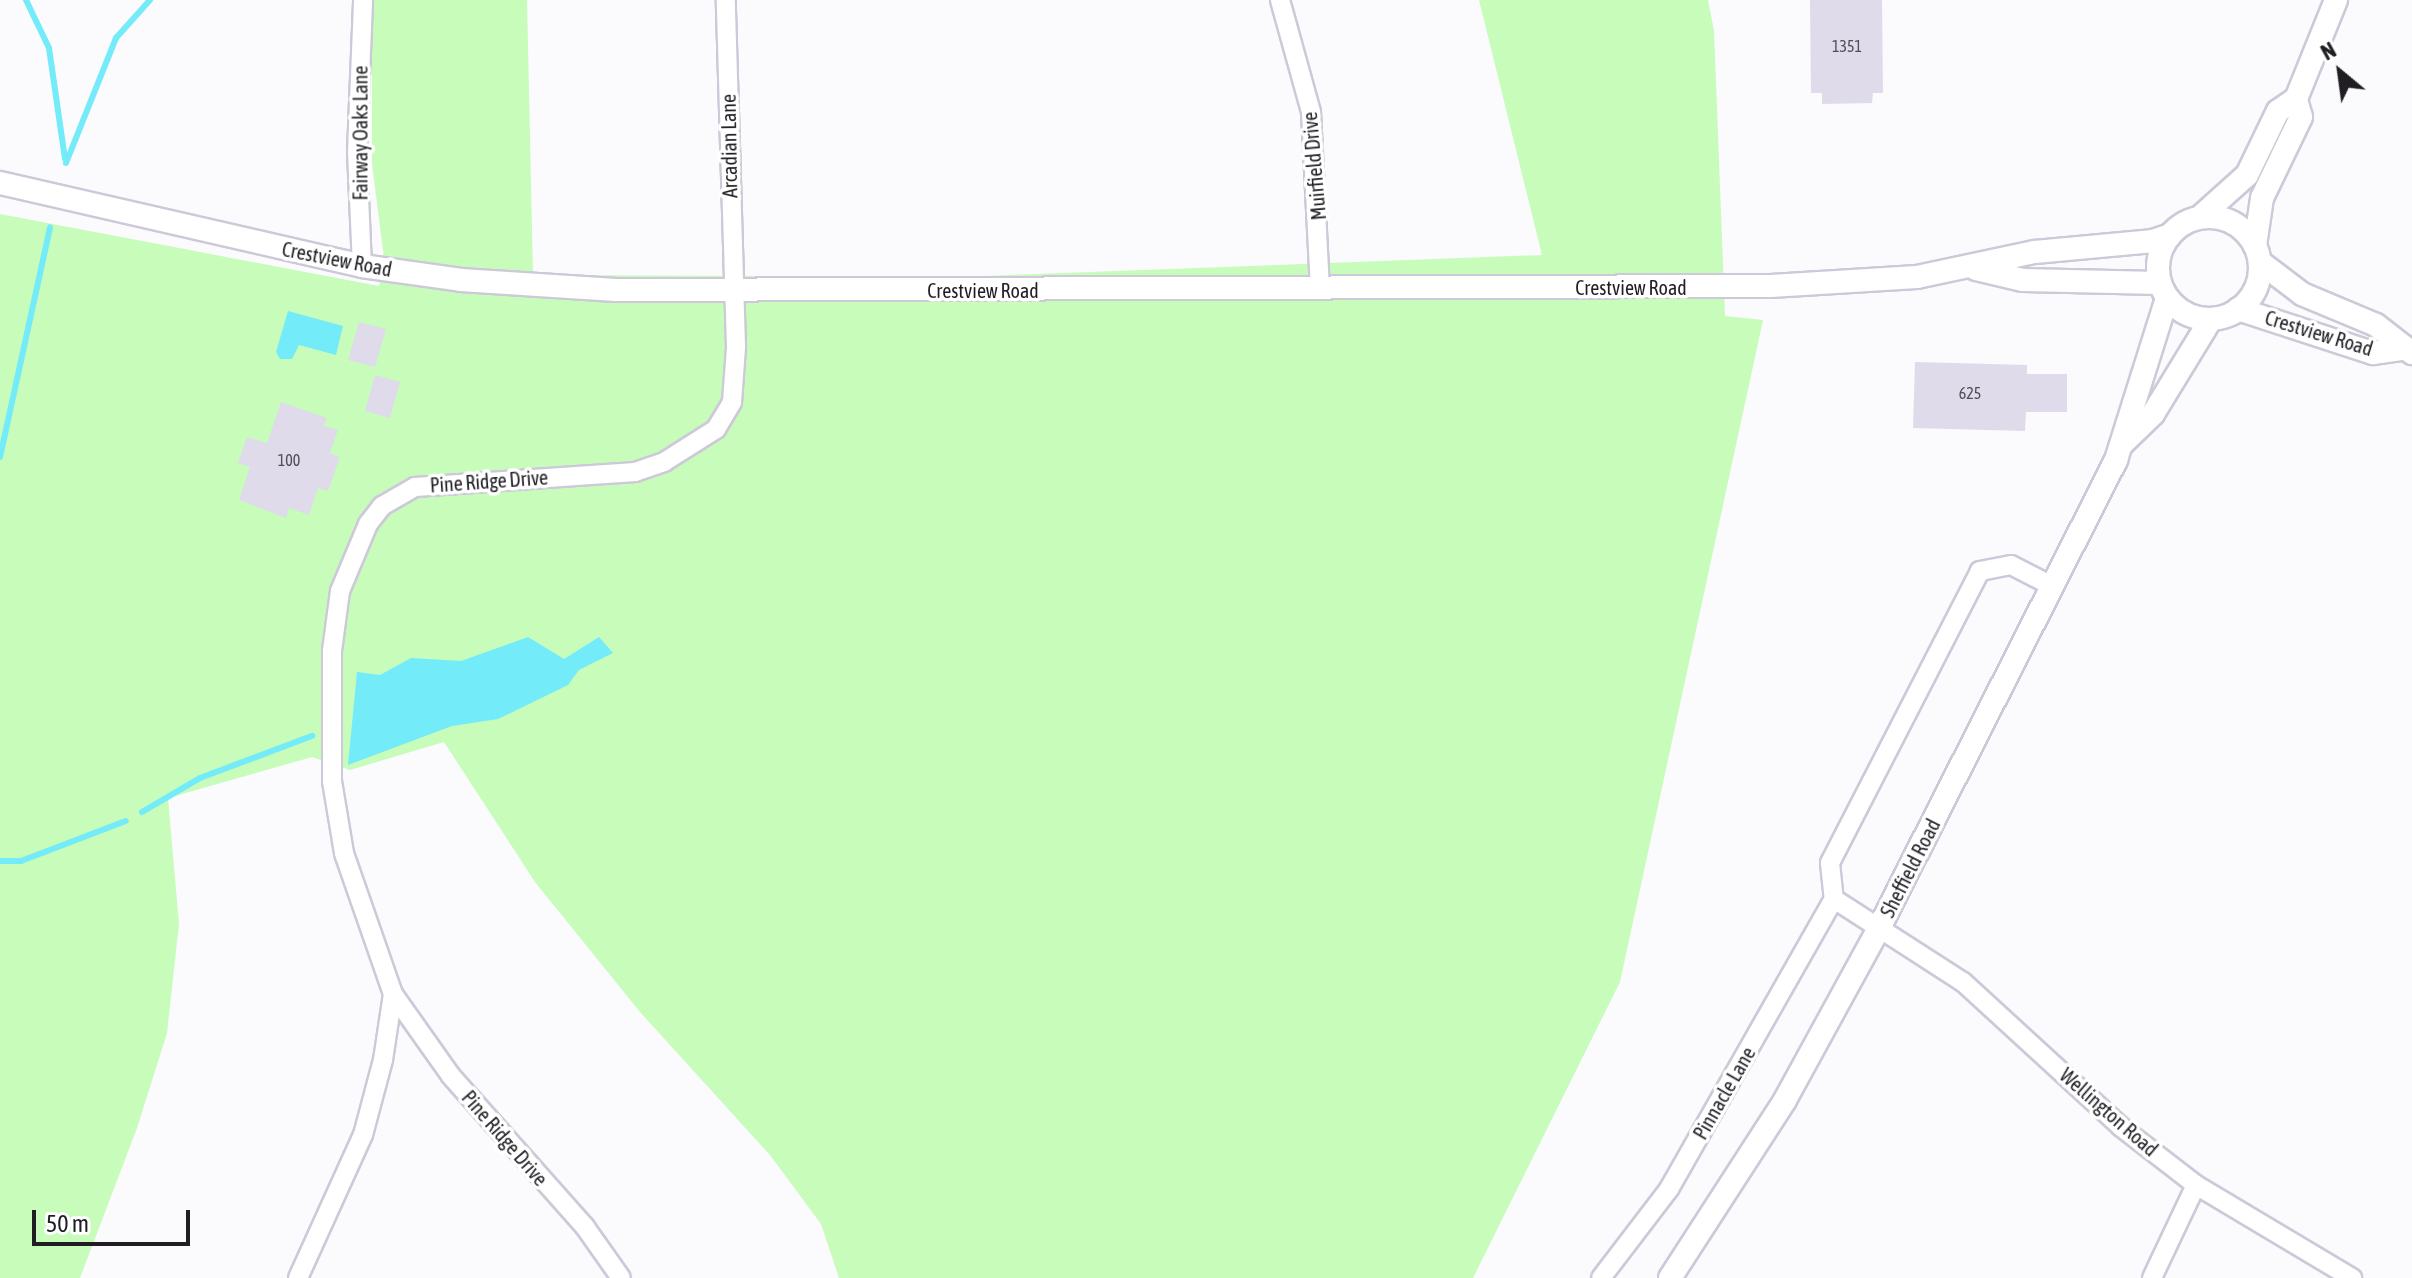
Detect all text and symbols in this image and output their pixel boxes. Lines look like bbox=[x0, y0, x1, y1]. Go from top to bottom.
north arrow bbox=[2300, 32, 2380, 112]
house number: 1351 bbox=[1832, 36, 1862, 56]
text: N bbox=[2316, 36, 2340, 66]
street label: Fairway Oaks Lane bbox=[348, 66, 372, 200]
street label: Arcadian Lane bbox=[716, 94, 742, 198]
street label: Muirfield Drive bbox=[1297, 111, 1331, 221]
street label: Crestview Road bbox=[280, 237, 394, 281]
street label: Crestview Road bbox=[1575, 275, 1687, 299]
street label: Crestview Road bbox=[927, 278, 1039, 302]
street label: Crestview Road bbox=[2262, 305, 2376, 361]
house number: 625 bbox=[1959, 383, 1981, 403]
house number: 100 bbox=[278, 450, 300, 470]
street label: Pine Ridge Drive bbox=[429, 465, 549, 497]
street label: Sheffield Road bbox=[1875, 815, 1945, 921]
street label: Pinnacle Lane bbox=[1688, 1042, 1760, 1144]
street label: Wellington Road bbox=[2055, 1063, 2163, 1161]
street label: Pine Ridge Drive bbox=[457, 1085, 553, 1191]
scale bar bbox=[36, 1194, 194, 1244]
text: 50 m bbox=[46, 1210, 89, 1237]

